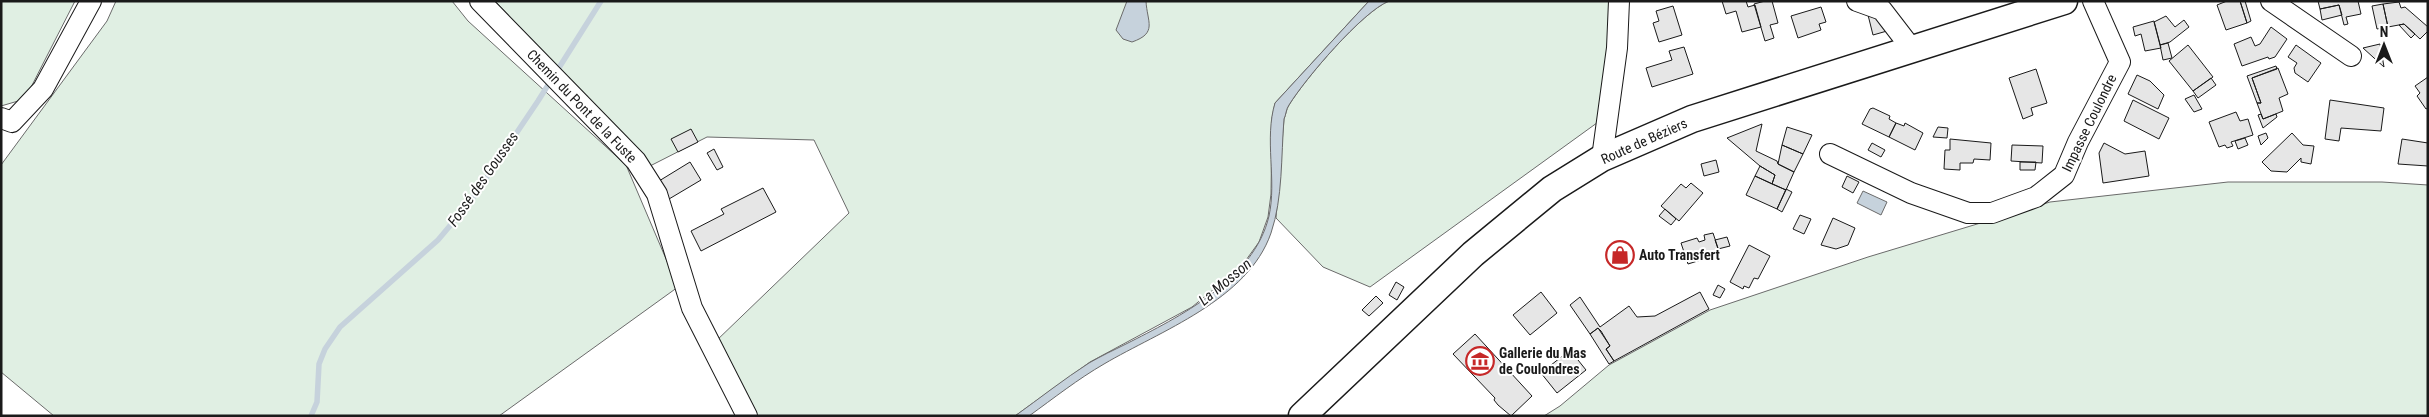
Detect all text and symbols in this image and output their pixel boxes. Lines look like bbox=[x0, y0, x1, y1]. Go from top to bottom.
north arrow bbox=[2359, 20, 2409, 70]
text: N bbox=[2380, 24, 2388, 40]
street label: Chemin du Pont de la Fuste bbox=[524, 46, 641, 166]
street label: Impasse Coulondre bbox=[2058, 71, 2120, 174]
street label: Route de Béziers bbox=[1598, 115, 1690, 167]
water label: Fossé des Gousses bbox=[444, 128, 523, 230]
shop icon: Auto Transfert bbox=[1605, 240, 1635, 270]
place label: Auto Transfert bbox=[1639, 247, 1720, 263]
water label: La Mosson bbox=[1195, 255, 1255, 309]
place label: Gallerie du Mas de Coulondres bbox=[1499, 345, 1586, 377]
museum icon: Gallerie du Mas de Coulondres bbox=[1465, 346, 1495, 376]

